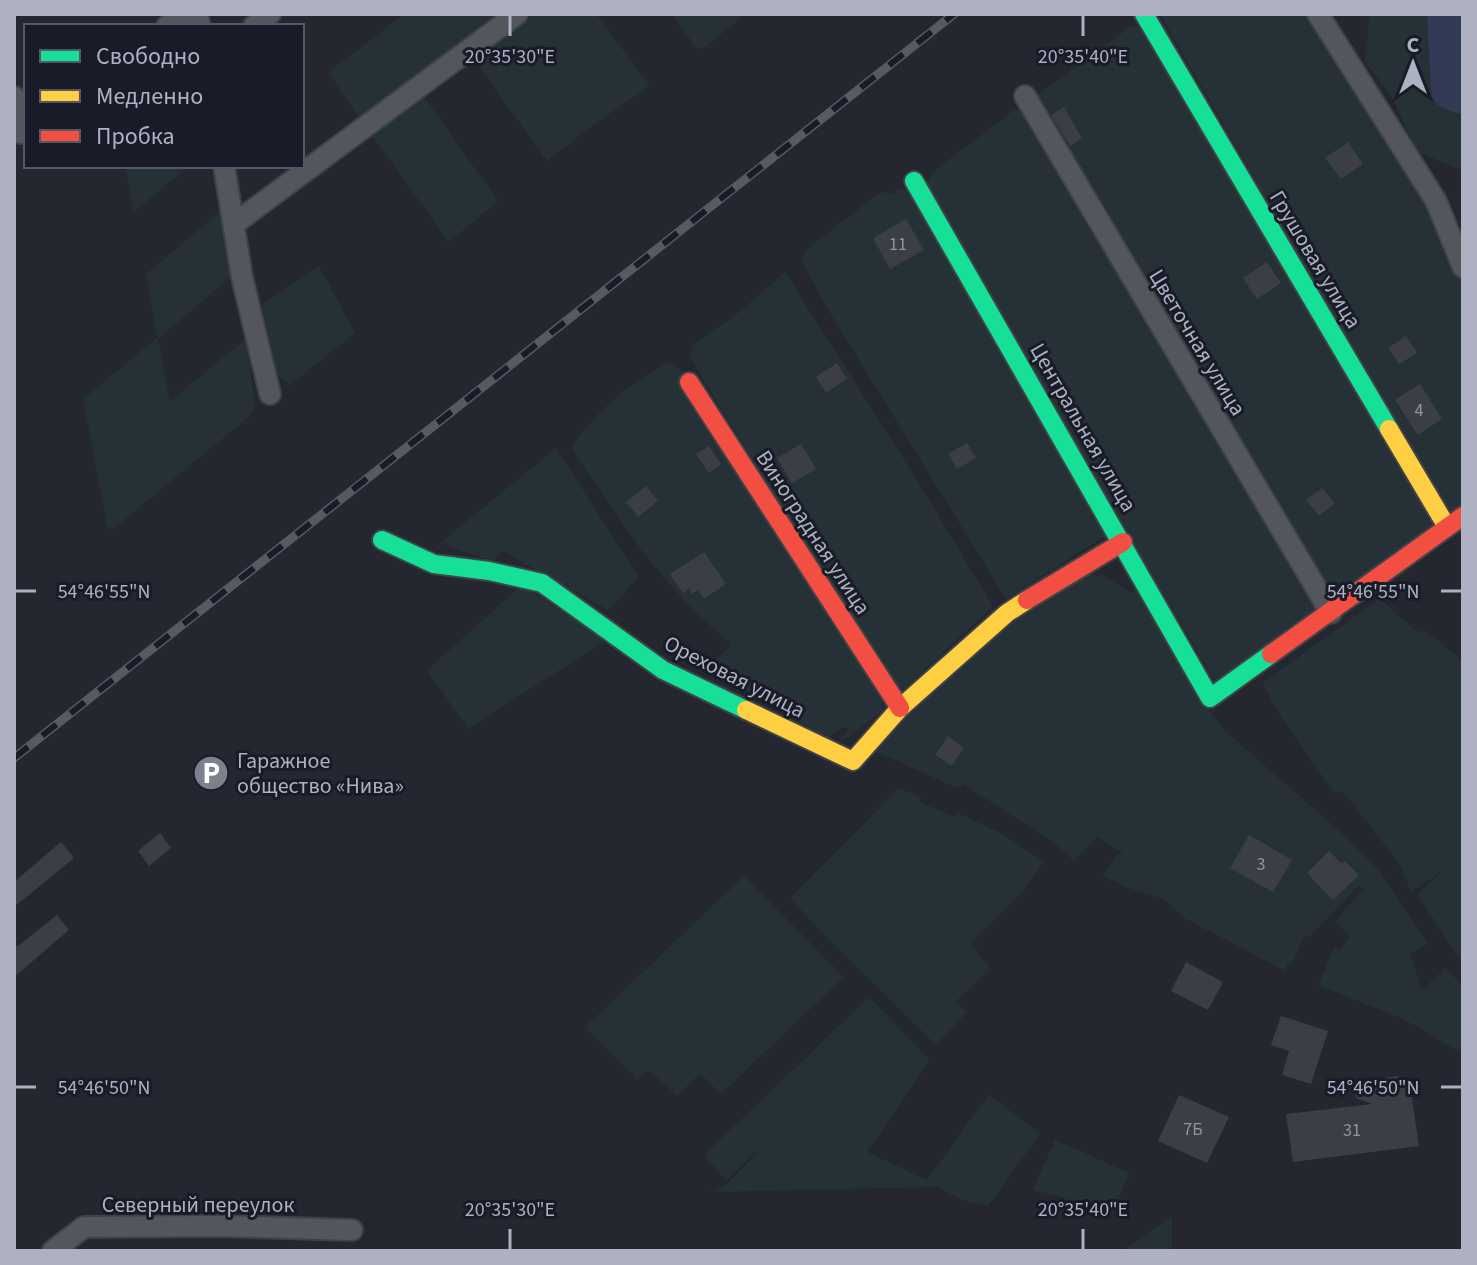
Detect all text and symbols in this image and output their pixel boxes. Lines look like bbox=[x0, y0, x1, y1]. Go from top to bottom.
legend bbox=[24, 24, 304, 168]
north arrow bbox=[1373, 24, 1453, 104]
text: С bbox=[1407, 29, 1420, 61]
text: Свободно bbox=[96, 39, 200, 74]
text: 20°35'30"E bbox=[465, 43, 555, 71]
text: 20°35'40"E bbox=[1038, 43, 1128, 71]
text: Медленно bbox=[96, 79, 203, 114]
text: Пробка bbox=[96, 119, 175, 154]
street label: Грушовая улица bbox=[1261, 184, 1369, 335]
house number: 11 bbox=[889, 232, 907, 257]
street label: Цветочная улица bbox=[1141, 263, 1254, 422]
street label: Центральная улица bbox=[1022, 337, 1144, 518]
house number: 4 bbox=[1415, 398, 1424, 423]
street label: Виноградная улица bbox=[748, 444, 878, 621]
text: 54°46'55"N bbox=[58, 578, 150, 606]
text: 54°46'55"N bbox=[1327, 578, 1419, 606]
street label: Ореховая улица bbox=[658, 628, 811, 726]
place label: Гаражное общество «Нива» bbox=[237, 745, 404, 802]
parking icon: Гаражное общество «Нива» bbox=[192, 754, 230, 792]
house number: 3 bbox=[1257, 852, 1266, 877]
text: 54°46'50"N bbox=[58, 1074, 150, 1102]
text: 54°46'50"N bbox=[1327, 1074, 1419, 1102]
house number: 7Б bbox=[1183, 1117, 1203, 1142]
house number: 31 bbox=[1343, 1118, 1361, 1143]
street label: Северный переулок bbox=[102, 1189, 294, 1221]
text: 20°35'30"E bbox=[465, 1196, 555, 1224]
text: 20°35'40"E bbox=[1038, 1196, 1128, 1224]

